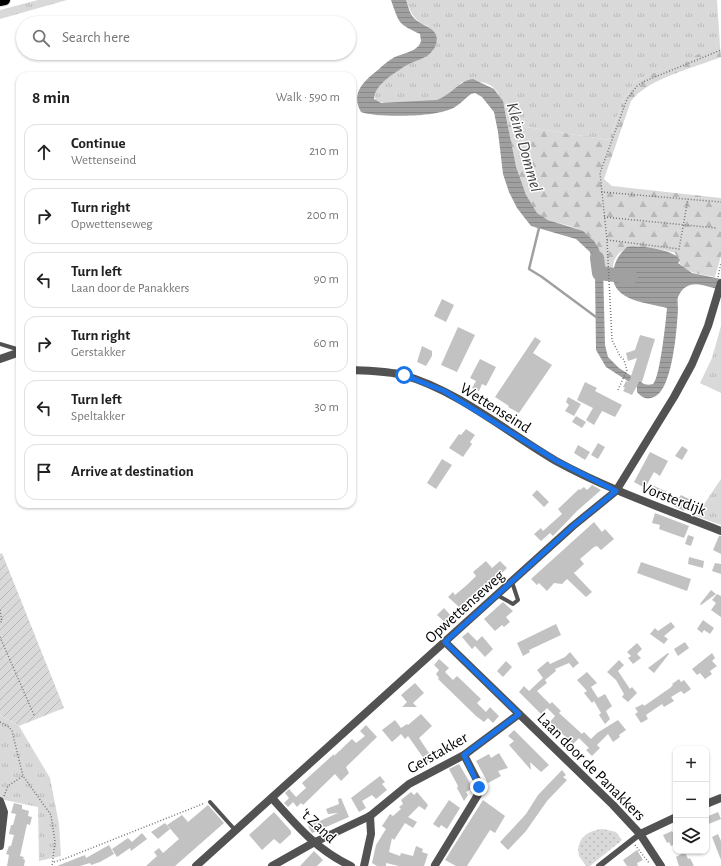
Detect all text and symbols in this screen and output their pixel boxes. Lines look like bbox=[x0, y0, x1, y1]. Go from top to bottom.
search box bbox=[16, 16, 356, 60]
icon: search bbox=[30, 27, 52, 49]
text: Search here bbox=[62, 30, 130, 45]
text: 8 min bbox=[32, 89, 70, 106]
text: Walk · 590 m bbox=[276, 91, 340, 104]
water label: Kleine Dommel bbox=[504, 100, 545, 194]
text: Continue bbox=[71, 136, 126, 151]
icon: ahead bbox=[33, 141, 55, 163]
text: 210 m bbox=[309, 145, 339, 158]
text: Wettenseind bbox=[71, 154, 136, 167]
text: Turn right bbox=[71, 200, 130, 215]
icon: right bbox=[33, 205, 55, 227]
text: 200 m bbox=[307, 209, 339, 222]
text: Opwettenseweg bbox=[71, 218, 153, 231]
text: Turn left bbox=[71, 264, 122, 279]
icon: left bbox=[33, 269, 55, 291]
text: 90 m bbox=[313, 273, 339, 286]
text: Laan door de Panakkers bbox=[71, 282, 189, 295]
text: Turn right bbox=[71, 328, 130, 343]
icon: right bbox=[33, 333, 55, 355]
text: 60 m bbox=[313, 337, 339, 350]
text: Gerstakker bbox=[71, 346, 126, 359]
route start bbox=[395, 366, 413, 384]
street label: Wettenseind bbox=[457, 380, 534, 436]
text: Turn left bbox=[71, 392, 122, 407]
icon: left bbox=[33, 397, 55, 419]
text: 30 m bbox=[314, 401, 339, 414]
text: Speltakker bbox=[71, 410, 125, 423]
icon: arrive bbox=[33, 461, 55, 483]
text: Arrive at destination bbox=[71, 464, 194, 479]
street label: Vorsterdijk bbox=[639, 479, 709, 520]
street label: Opwettenseweg bbox=[422, 567, 508, 646]
street label: Laan door de Panakkers bbox=[534, 710, 649, 824]
street label: Gerstakker bbox=[404, 729, 471, 777]
map controls bbox=[673, 746, 709, 854]
button: + bbox=[673, 746, 709, 782]
route end bbox=[470, 778, 488, 796]
button: − bbox=[673, 782, 709, 818]
street label: 't Zand bbox=[297, 805, 339, 846]
button: layers bbox=[673, 818, 709, 854]

